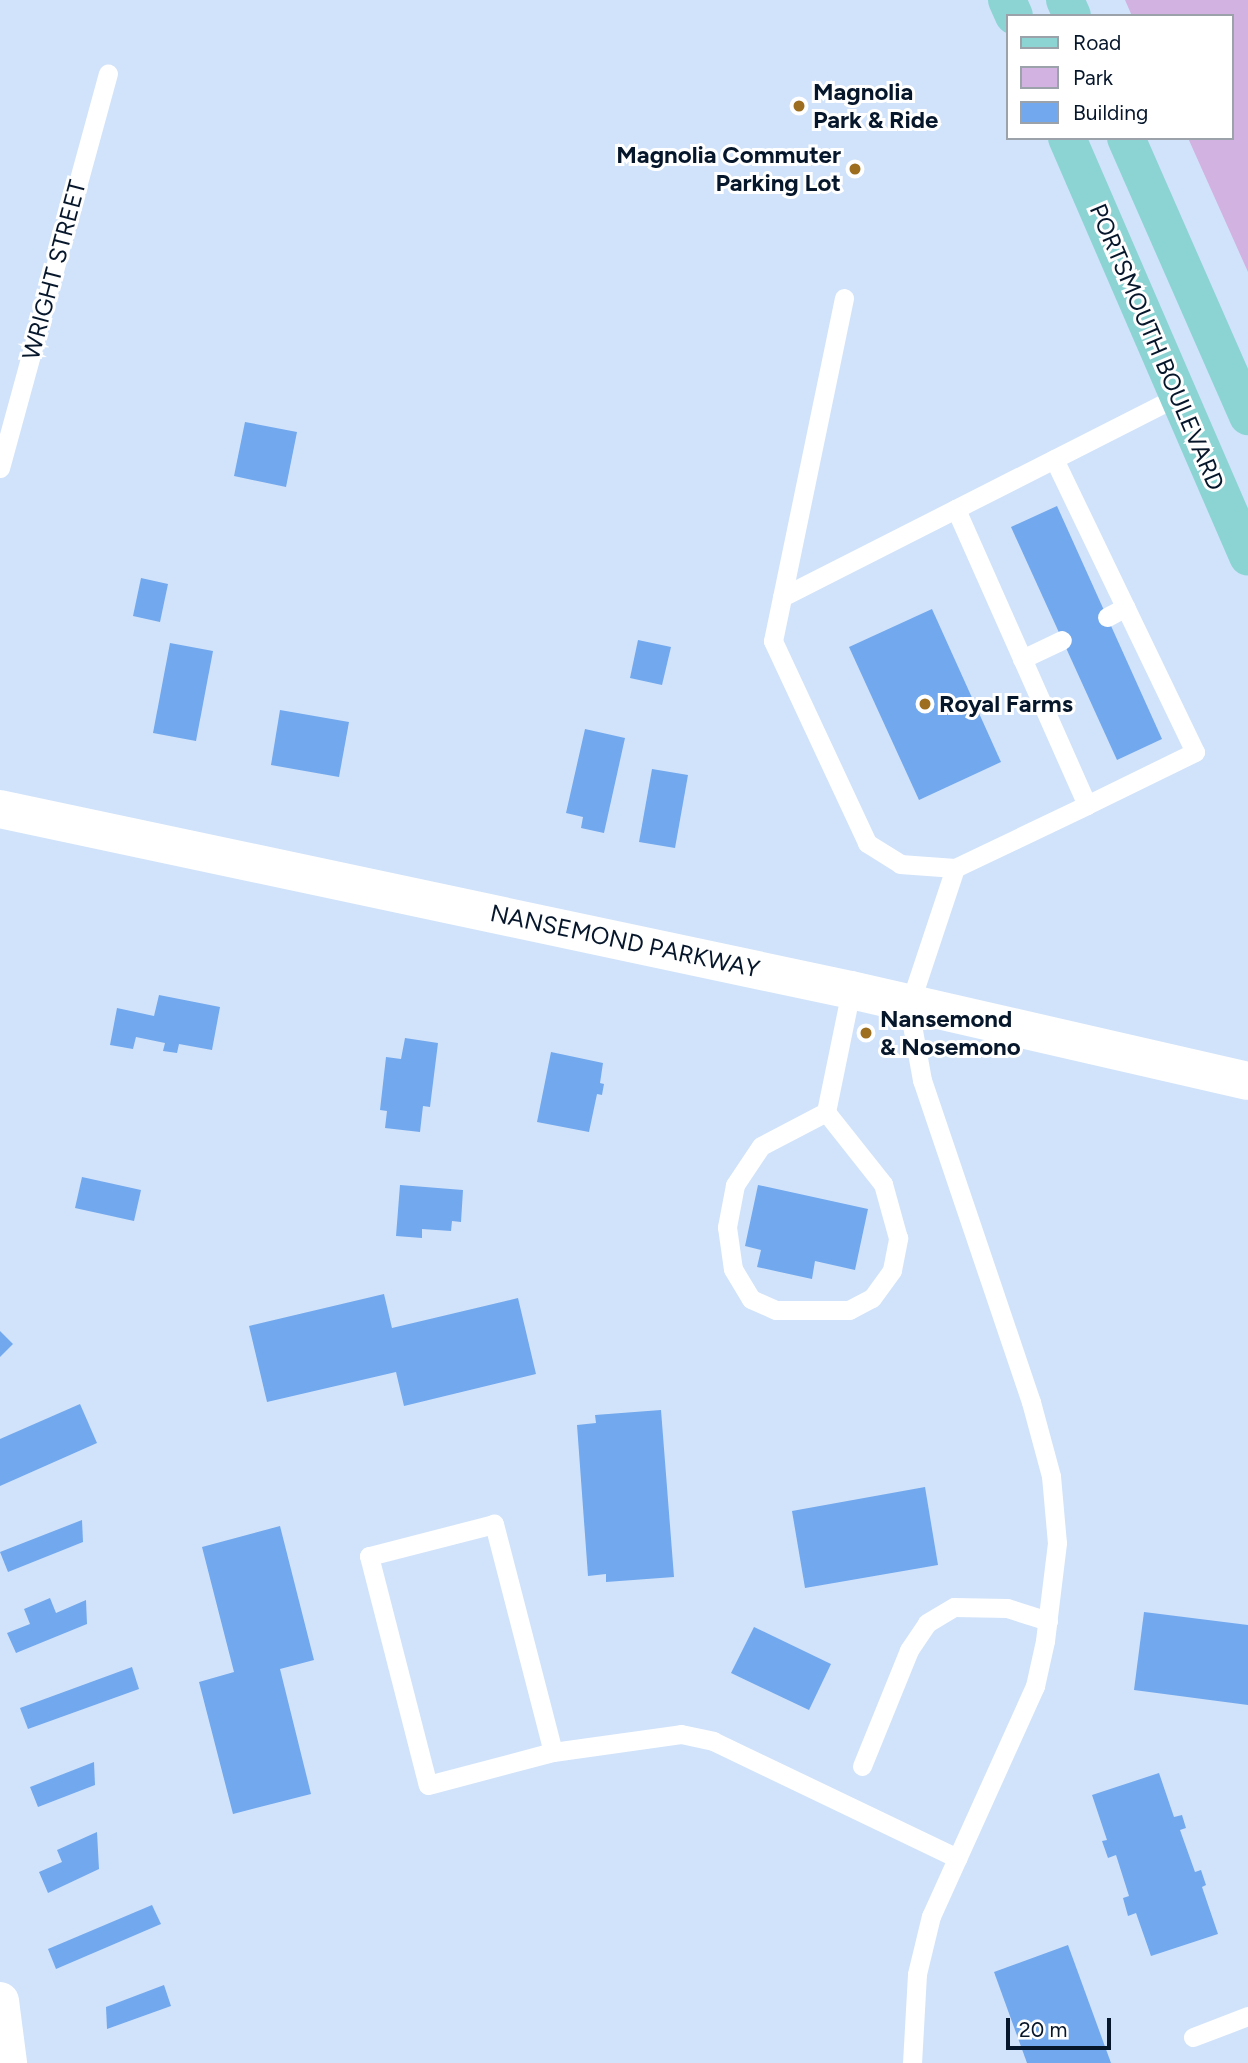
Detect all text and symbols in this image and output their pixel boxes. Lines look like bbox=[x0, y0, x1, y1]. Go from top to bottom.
legend bbox=[1006, 14, 1234, 140]
text: Road bbox=[1073, 30, 1121, 55]
text: Park bbox=[1073, 65, 1113, 90]
place label: Magnolia Park & Ride bbox=[813, 78, 938, 134]
marker: Magnolia Park & Ride bbox=[791, 98, 807, 114]
text: Building bbox=[1073, 100, 1148, 125]
place label: Magnolia Commuter Parking Lot bbox=[616, 141, 841, 197]
marker: Magnolia Commuter Parking Lot bbox=[847, 161, 863, 177]
street label: WRIGHT STREET bbox=[16, 177, 92, 363]
street label: PORTSMOUTH BOULEVARD bbox=[1083, 199, 1231, 495]
place label: Royal Farms bbox=[939, 690, 1073, 718]
marker: Royal Farms bbox=[917, 696, 933, 712]
street label: NANSEMOND PARKWAY bbox=[488, 898, 762, 984]
place label: Nansemond & Nosemono bbox=[880, 1005, 1021, 1061]
marker: Nansemond & Nosemono bbox=[858, 1025, 874, 1041]
scale bar bbox=[1010, 2004, 1115, 2048]
text: 20 m bbox=[1019, 2017, 1067, 2042]

